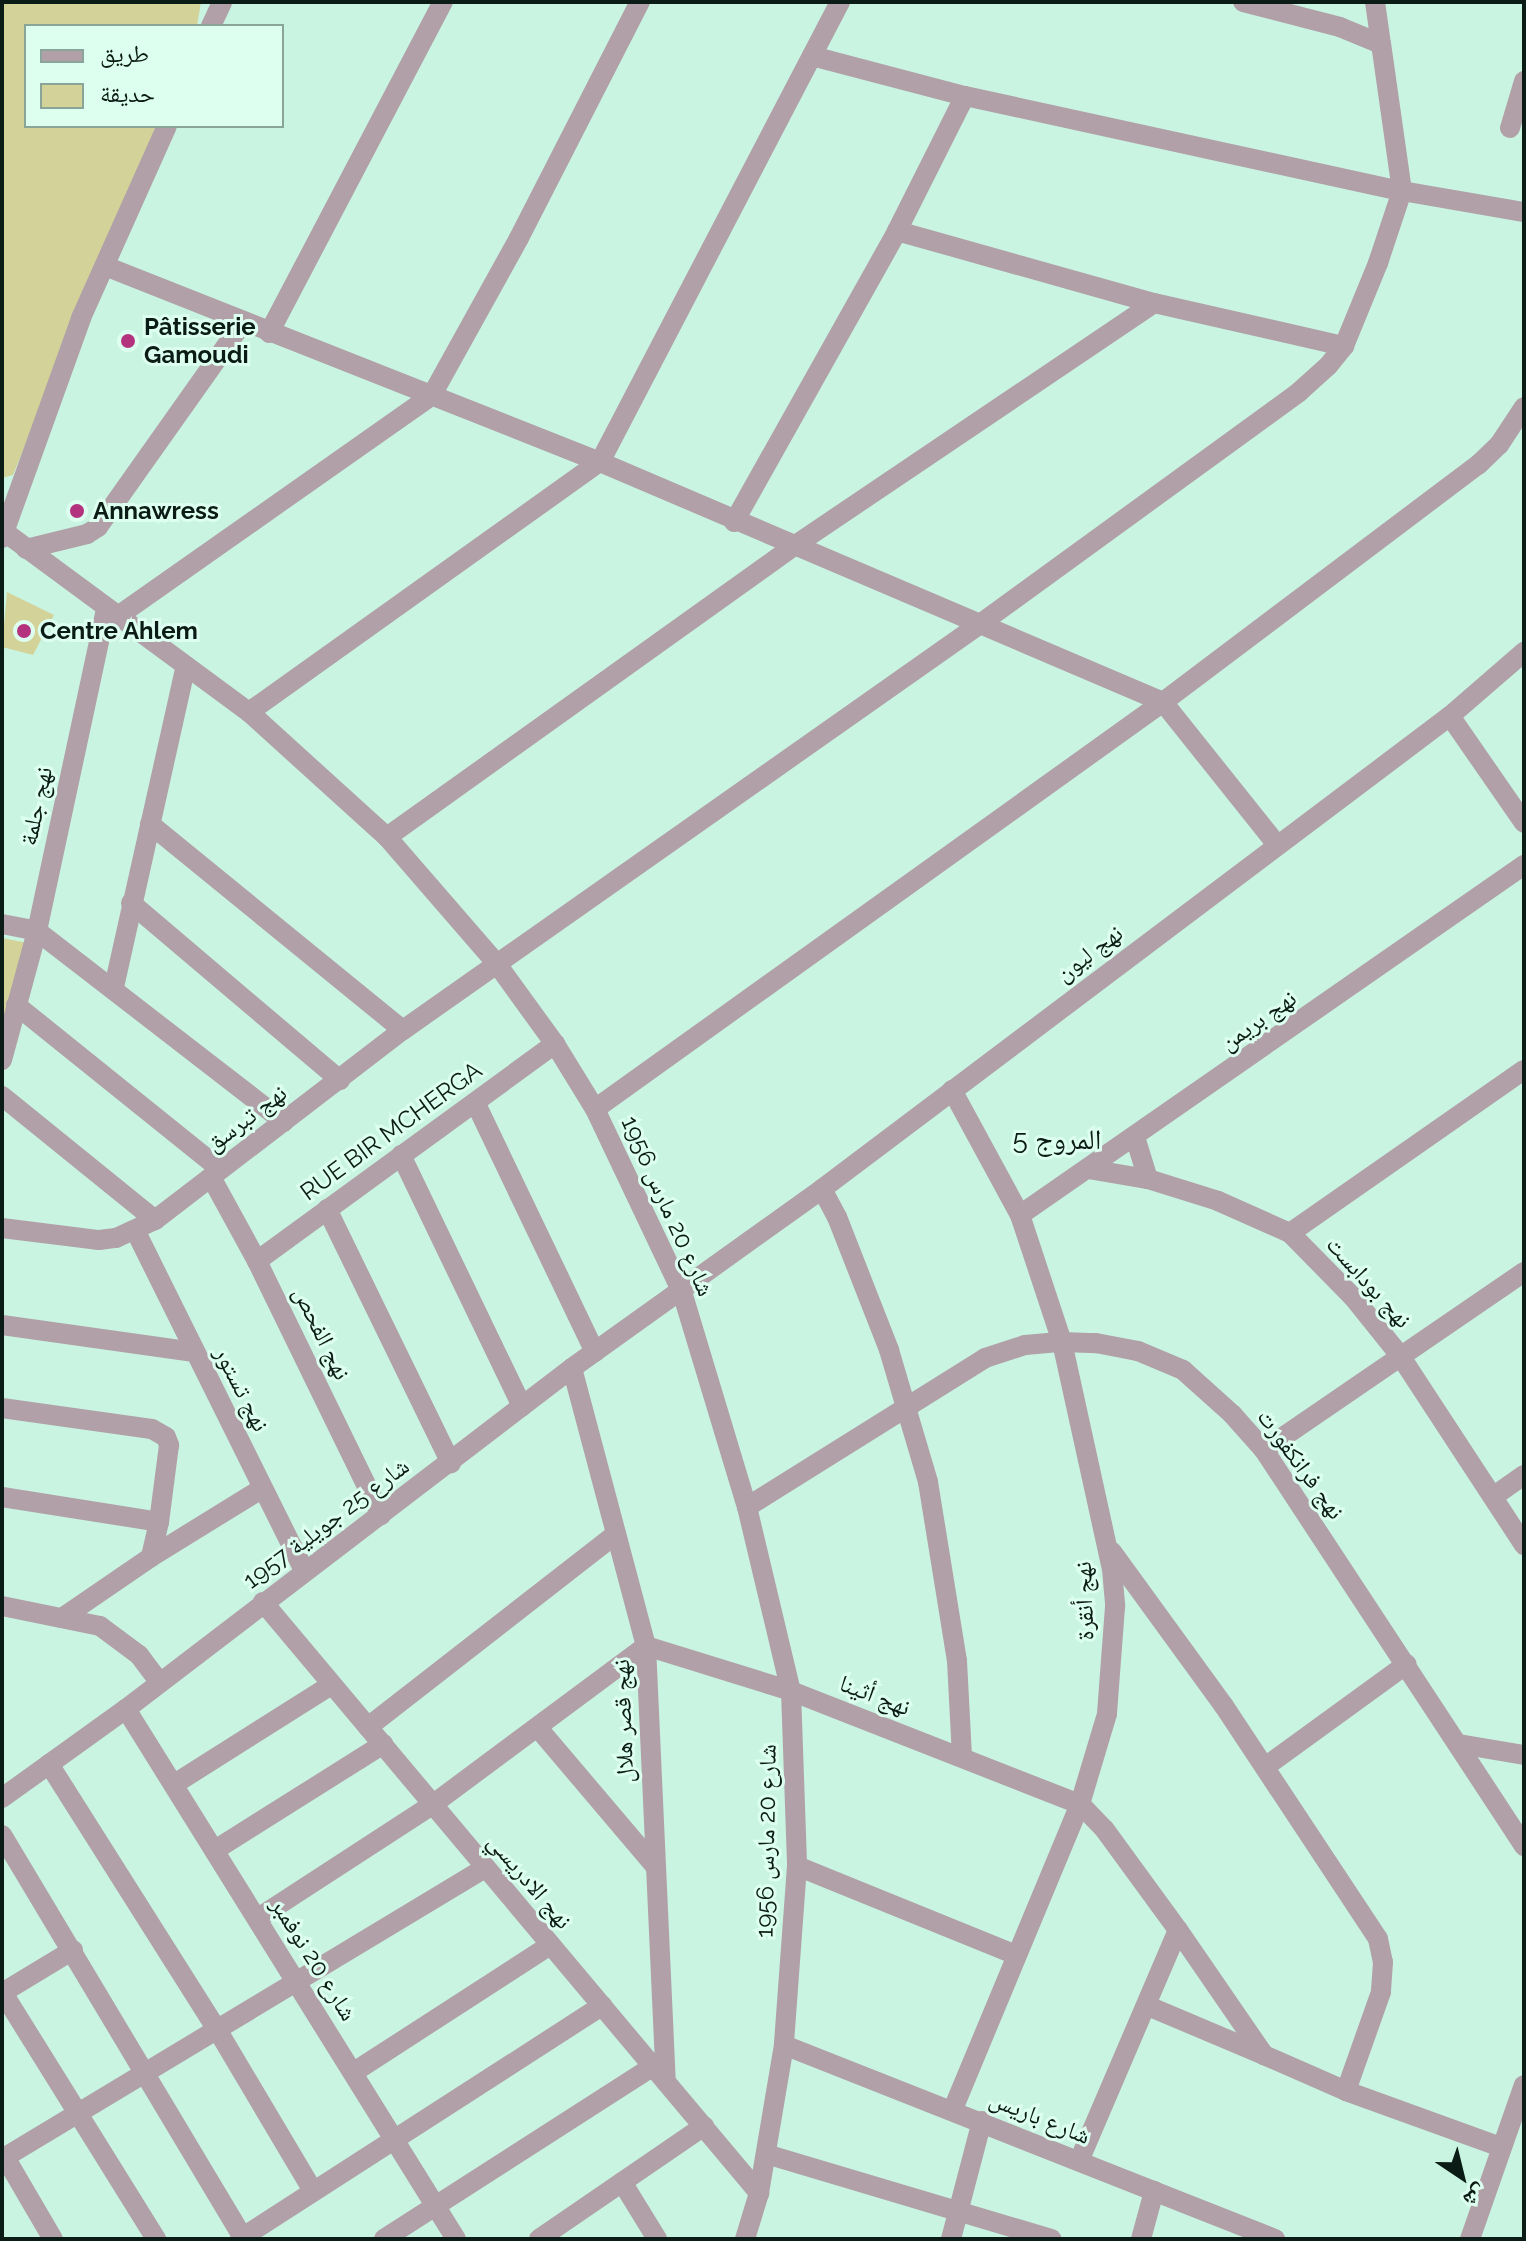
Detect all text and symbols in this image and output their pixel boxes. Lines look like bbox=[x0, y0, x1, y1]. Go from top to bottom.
legend bbox=[24, 24, 284, 128]
text: طريق bbox=[100, 39, 149, 68]
text: حديقة bbox=[100, 79, 155, 108]
place label: Pâtisserie Gamoudi bbox=[144, 313, 256, 369]
marker: Pâtisserie Gamoudi bbox=[119, 332, 137, 350]
place label: Annawress bbox=[93, 497, 219, 525]
marker: Annawress bbox=[68, 502, 86, 520]
place label: Centre Ahlem bbox=[40, 617, 199, 645]
marker: Centre Ahlem bbox=[15, 622, 33, 640]
street label: نهج جلمة bbox=[14, 764, 58, 848]
street label: نهج ليون bbox=[1050, 918, 1128, 988]
street label: نهج بريمن bbox=[1214, 983, 1302, 1057]
street label: RUE BIR MCHERGA bbox=[295, 1056, 487, 1206]
street label: نهج تبرسق bbox=[200, 1078, 292, 1158]
street label: شارع 20 مارس 1956 bbox=[615, 1112, 721, 1300]
district label: المروج 5 bbox=[1013, 1123, 1101, 1157]
street label: نهج بودابست bbox=[1320, 1230, 1418, 1334]
street label: نهج الفحص bbox=[287, 1282, 357, 1384]
street label: نهج تستور bbox=[208, 1342, 276, 1436]
street label: نهج فرانكفورت bbox=[1251, 1403, 1351, 1525]
street label: شارع 25 جويلية 1957 bbox=[238, 1451, 414, 1595]
street label: نهج أنقرة bbox=[1068, 1561, 1100, 1641]
street label: نهج قصر هلال bbox=[606, 1659, 640, 1783]
street label: نهج أثينا bbox=[836, 1668, 914, 1722]
street label: شارع 20 مارس 1956 bbox=[750, 1744, 782, 1938]
street label: نهج الادريسي bbox=[482, 1827, 578, 1935]
street label: شارع 20 نوفمبر bbox=[265, 1892, 363, 2026]
street label: شارع باريس bbox=[985, 2084, 1095, 2150]
north arrow bbox=[1422, 2137, 1502, 2217]
text: ش bbox=[1459, 2179, 1493, 2214]

